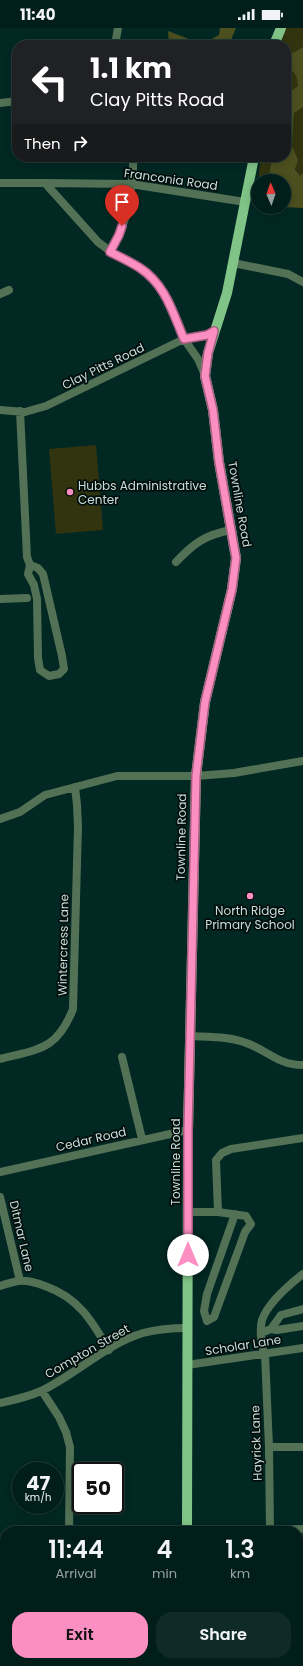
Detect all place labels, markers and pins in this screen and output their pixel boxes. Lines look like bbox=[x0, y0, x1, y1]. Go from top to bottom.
pin bbox=[105, 185, 139, 226]
place label: Hubbs Administrative Center bbox=[78, 477, 207, 508]
marker: Hubbs Administrative Center bbox=[65, 487, 75, 497]
marker: North Ridge Primary School bbox=[245, 891, 255, 901]
place label: North Ridge Primary School bbox=[205, 902, 295, 933]

